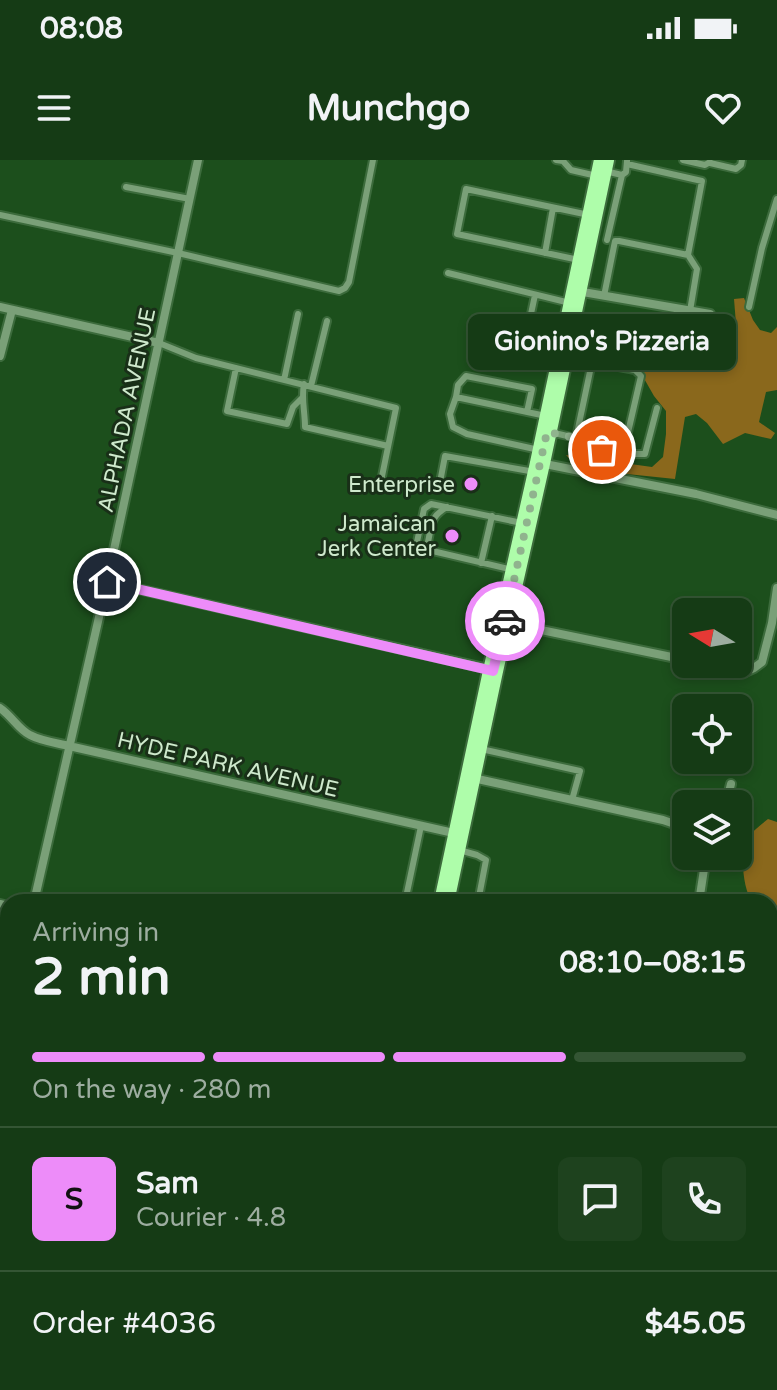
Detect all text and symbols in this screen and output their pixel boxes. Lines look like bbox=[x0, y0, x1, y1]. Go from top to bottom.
text: 08:08 bbox=[40, 10, 123, 47]
icon: menu bbox=[32, 86, 76, 130]
icon: heart bbox=[701, 86, 745, 130]
text: Munchgo bbox=[307, 87, 470, 130]
street label: ALPHADA AVENUE bbox=[93, 306, 161, 515]
callout: Gionino's Pizzeria bbox=[468, 314, 736, 370]
text: Gionino's Pizzeria bbox=[494, 326, 710, 357]
pin bbox=[568, 416, 636, 484]
icon: bag bbox=[580, 428, 624, 472]
place label: Enterprise bbox=[348, 472, 455, 498]
marker: Enterprise bbox=[462, 475, 480, 493]
place label: Jamaican Jerk Center bbox=[318, 511, 437, 562]
marker: Jamaican Jerk Center bbox=[443, 527, 461, 545]
pin bbox=[73, 548, 141, 616]
icon: home bbox=[85, 560, 129, 604]
courier bbox=[465, 581, 545, 661]
north arrow bbox=[672, 598, 752, 678]
map controls bbox=[672, 598, 752, 870]
icon: car bbox=[483, 599, 527, 643]
button: locate bbox=[672, 694, 752, 774]
street label: HYDE PARK AVENUE bbox=[115, 727, 341, 803]
button: layers bbox=[672, 790, 752, 870]
text: Arriving in bbox=[32, 917, 159, 948]
text: 08:10–08:15 bbox=[559, 944, 746, 981]
text: 2 min bbox=[32, 946, 171, 1009]
text: On the way · 280 m bbox=[32, 1074, 271, 1105]
button: chat bbox=[558, 1157, 642, 1241]
button: phone bbox=[662, 1157, 746, 1241]
text: Sam bbox=[136, 1165, 199, 1202]
text: S bbox=[65, 1181, 83, 1218]
text: Courier · 4.8 bbox=[136, 1202, 286, 1233]
text: Order #4036 bbox=[32, 1305, 216, 1342]
text: $45.05 bbox=[645, 1305, 746, 1342]

